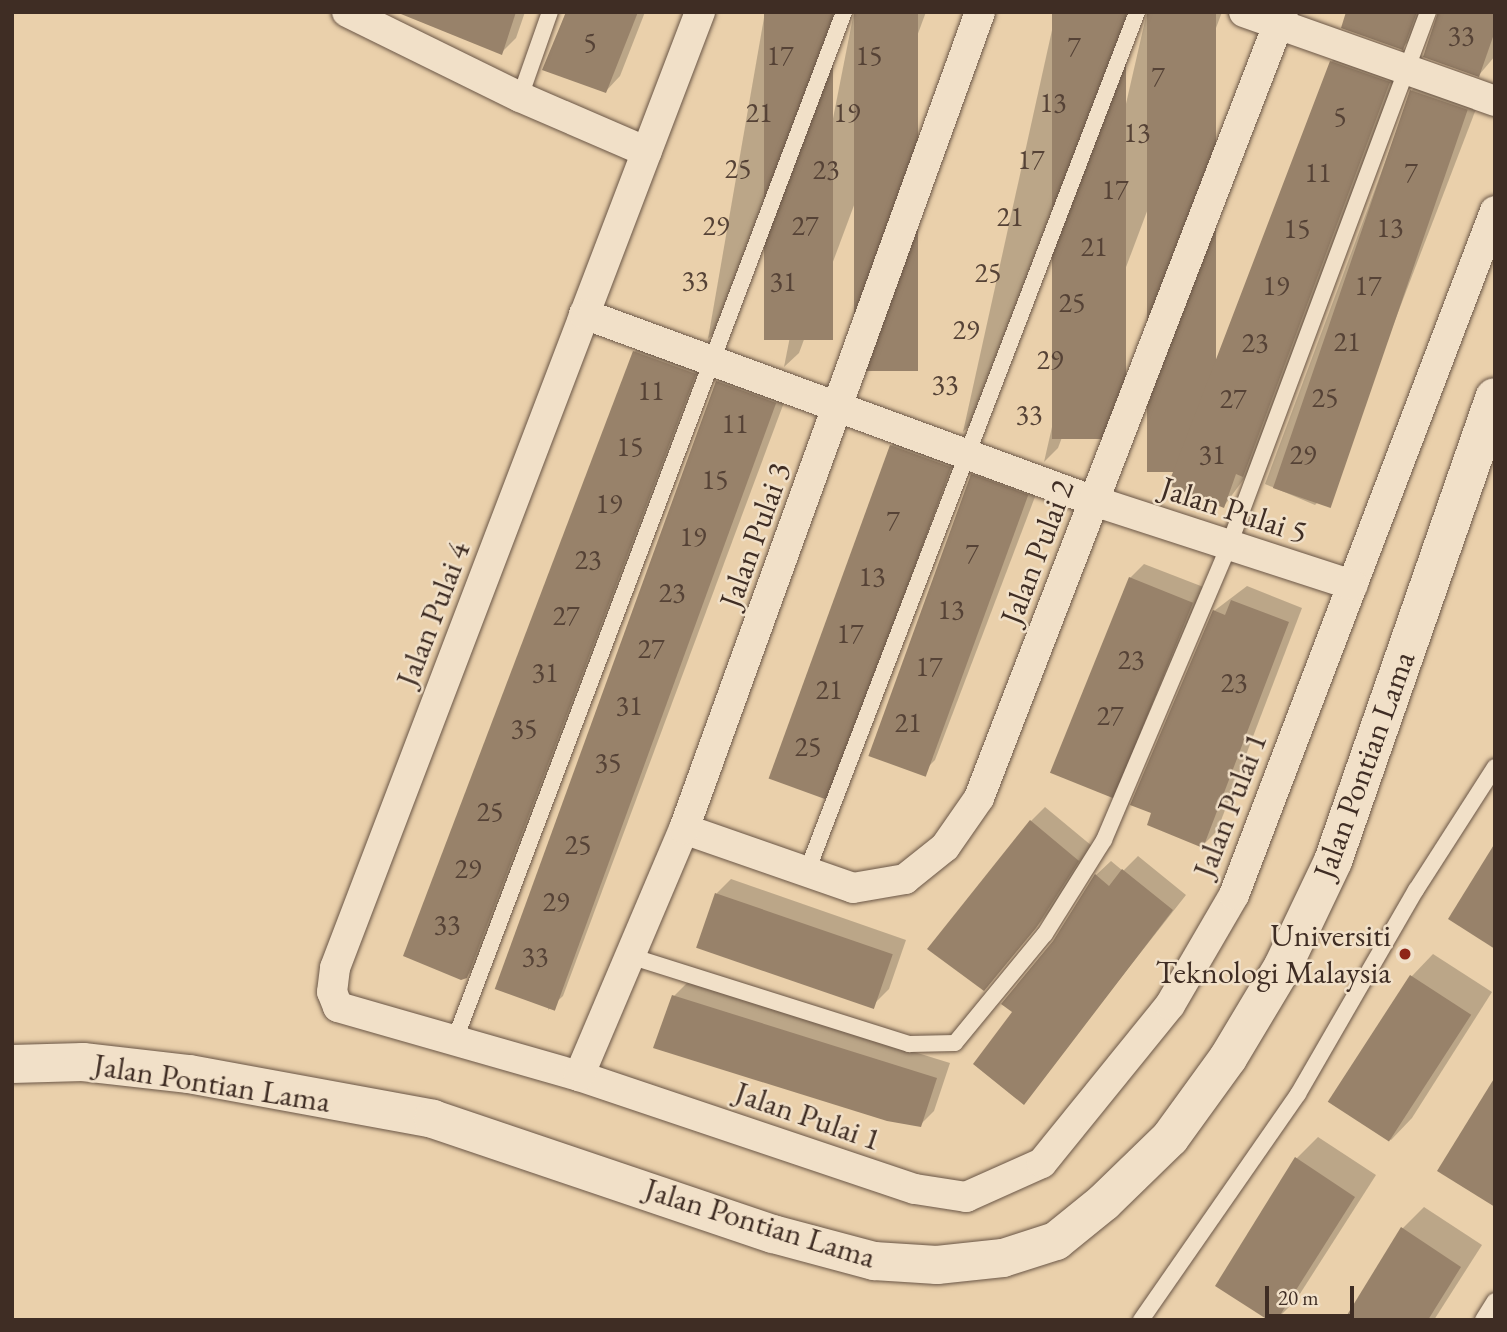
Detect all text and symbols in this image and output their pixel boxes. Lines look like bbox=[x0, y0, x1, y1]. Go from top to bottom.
house number: 33 bbox=[1448, 18, 1474, 52]
house number: 5 bbox=[583, 25, 597, 59]
house number: 7 bbox=[1067, 29, 1081, 63]
house number: 17 bbox=[767, 38, 793, 72]
house number: 15 bbox=[856, 38, 882, 72]
house number: 7 bbox=[1151, 59, 1165, 93]
house number: 13 bbox=[1040, 85, 1066, 119]
house number: 21 bbox=[746, 95, 772, 129]
house number: 19 bbox=[834, 95, 860, 129]
house number: 5 bbox=[1333, 99, 1347, 133]
house number: 13 bbox=[1124, 115, 1150, 149]
house number: 17 bbox=[1018, 142, 1044, 176]
house number: 25 bbox=[725, 151, 751, 185]
house number: 23 bbox=[813, 152, 839, 186]
house number: 11 bbox=[1305, 155, 1331, 189]
house number: 7 bbox=[1404, 155, 1418, 189]
house number: 17 bbox=[1102, 172, 1128, 206]
house number: 21 bbox=[997, 199, 1023, 233]
house number: 29 bbox=[703, 208, 729, 242]
house number: 27 bbox=[792, 208, 818, 242]
house number: 13 bbox=[1377, 210, 1403, 244]
house number: 15 bbox=[1284, 211, 1310, 245]
house number: 21 bbox=[1081, 229, 1107, 263]
house number: 25 bbox=[975, 255, 1001, 289]
house number: 33 bbox=[682, 263, 708, 297]
house number: 31 bbox=[770, 264, 796, 298]
house number: 19 bbox=[1263, 268, 1289, 302]
house number: 17 bbox=[1355, 268, 1381, 302]
house number: 25 bbox=[1059, 285, 1085, 319]
house number: 29 bbox=[953, 312, 979, 346]
house number: 21 bbox=[1334, 324, 1360, 358]
house number: 23 bbox=[1242, 325, 1268, 359]
house number: 29 bbox=[1037, 342, 1063, 376]
house number: 33 bbox=[932, 367, 958, 401]
house number: 11 bbox=[638, 373, 664, 407]
house number: 25 bbox=[1312, 380, 1338, 414]
house number: 27 bbox=[1220, 381, 1246, 415]
house number: 33 bbox=[1016, 397, 1042, 431]
house number: 11 bbox=[722, 406, 748, 440]
house number: 15 bbox=[617, 429, 643, 463]
house number: 31 bbox=[1199, 437, 1225, 471]
house number: 29 bbox=[1290, 437, 1316, 471]
street label: Jalan Pulai 3 bbox=[711, 457, 799, 613]
house number: 15 bbox=[702, 462, 728, 496]
street label: Jalan Pulai 5 bbox=[1156, 468, 1312, 552]
street label: Jalan Pulai 2 bbox=[992, 474, 1082, 630]
house number: 19 bbox=[596, 486, 622, 520]
house number: 7 bbox=[886, 503, 900, 537]
house number: 19 bbox=[680, 519, 706, 553]
street label: Jalan Pulai 4 bbox=[388, 536, 478, 692]
house number: 7 bbox=[965, 536, 979, 570]
house number: 23 bbox=[575, 542, 601, 576]
house number: 13 bbox=[859, 559, 885, 593]
house number: 23 bbox=[659, 575, 685, 609]
house number: 13 bbox=[938, 592, 964, 626]
house number: 27 bbox=[553, 598, 579, 632]
house number: 17 bbox=[837, 616, 863, 650]
house number: 27 bbox=[638, 631, 664, 665]
house number: 23 bbox=[1118, 642, 1144, 676]
street label: Jalan Pontian Lama bbox=[1305, 646, 1423, 884]
house number: 17 bbox=[916, 649, 942, 683]
house number: 31 bbox=[532, 655, 558, 689]
house number: 23 bbox=[1221, 665, 1247, 699]
house number: 21 bbox=[816, 672, 842, 706]
house number: 31 bbox=[616, 688, 642, 722]
house number: 27 bbox=[1097, 698, 1123, 732]
house number: 21 bbox=[895, 705, 921, 739]
house number: 35 bbox=[511, 711, 537, 745]
street label: Jalan Pulai 1 bbox=[1185, 727, 1275, 883]
house number: 25 bbox=[795, 729, 821, 763]
house number: 35 bbox=[595, 745, 621, 779]
house number: 25 bbox=[477, 794, 503, 828]
house number: 25 bbox=[565, 827, 591, 861]
house number: 29 bbox=[455, 851, 481, 885]
house number: 29 bbox=[543, 884, 569, 918]
house number: 33 bbox=[434, 907, 460, 941]
place label: Universiti Teknologi Malaysia bbox=[1155, 917, 1391, 992]
house number: 33 bbox=[522, 939, 548, 973]
marker: Universiti Teknologi Malaysia bbox=[1397, 946, 1413, 962]
street label: Jalan Pontian Lama bbox=[91, 1045, 333, 1121]
street label: Jalan Pulai 1 bbox=[730, 1073, 886, 1159]
street label: Jalan Pontian Lama bbox=[640, 1170, 880, 1276]
scale bar bbox=[1269, 1272, 1358, 1316]
text: 20 m bbox=[1278, 1284, 1319, 1311]

